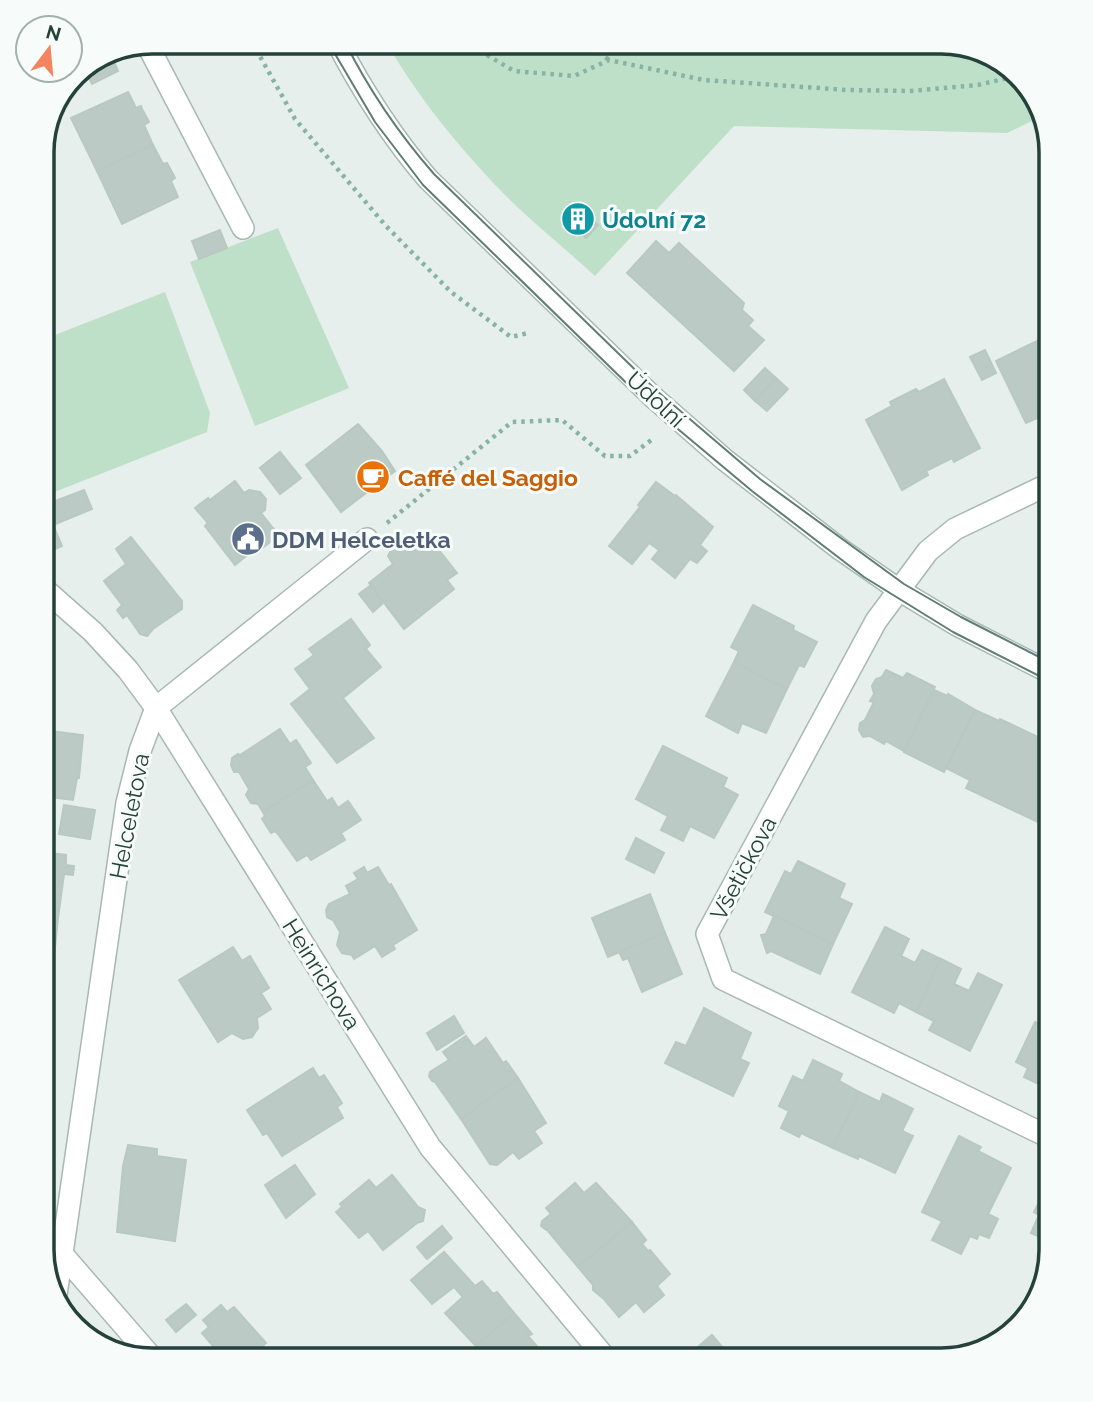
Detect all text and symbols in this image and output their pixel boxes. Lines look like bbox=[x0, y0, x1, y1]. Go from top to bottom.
north arrow bbox=[14, 14, 84, 84]
text: N bbox=[44, 20, 64, 45]
building icon: Údolní 72 bbox=[559, 200, 597, 238]
place label: Údolní 72 bbox=[602, 206, 706, 233]
street label: Údolní bbox=[621, 365, 691, 433]
cafe icon: Caffé del Saggio bbox=[354, 458, 392, 496]
place label: Caffé del Saggio bbox=[398, 464, 578, 491]
public building icon: DDM Helceletka bbox=[229, 520, 267, 558]
place label: DDM Helceletka bbox=[272, 526, 451, 553]
street label: Helceletova bbox=[104, 751, 154, 881]
street label: Všetičkova bbox=[704, 812, 782, 924]
street label: Heinrichova bbox=[277, 914, 367, 1034]

